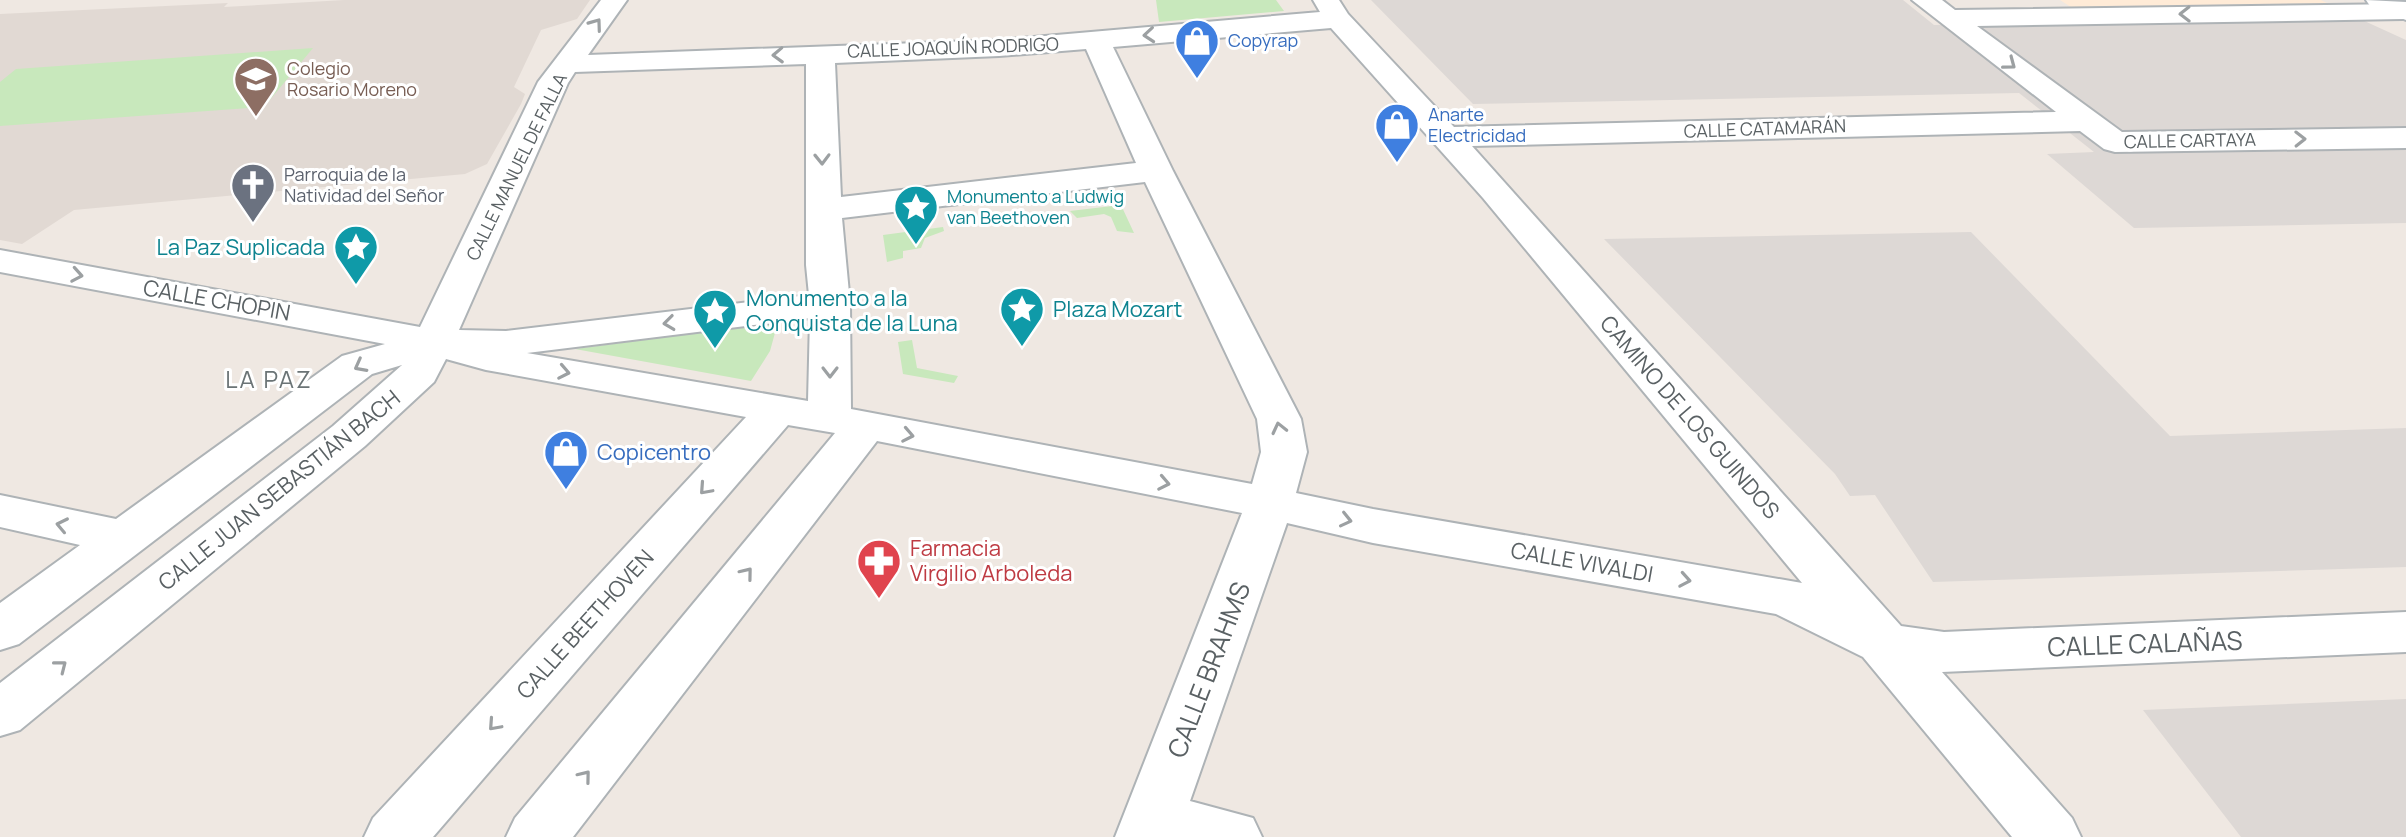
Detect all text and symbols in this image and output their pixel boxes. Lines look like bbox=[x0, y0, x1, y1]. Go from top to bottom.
one-way arrow bbox=[2178, 6, 2191, 23]
shop icon: Copyrap bbox=[1173, 17, 1221, 80]
one-way arrow bbox=[586, 18, 601, 32]
one-way arrow bbox=[1142, 26, 1155, 43]
place label: Copyrap bbox=[1228, 28, 1298, 52]
street label: CALLE JOAQUÍN RODRIGO bbox=[847, 31, 1059, 63]
one-way arrow bbox=[771, 46, 784, 63]
one-way arrow bbox=[2001, 54, 2016, 68]
school or university icon: Colegio Rosario Moreno bbox=[232, 55, 280, 118]
place label: Colegio Rosario Moreno bbox=[287, 56, 417, 101]
street label: CALLE MANUEL DE FALLA bbox=[460, 68, 572, 264]
shop icon: Anarte Electricidad bbox=[1373, 101, 1421, 164]
place label: Anarte Electricidad bbox=[1428, 102, 1526, 147]
street label: CALLE CATAMARÁN bbox=[1683, 113, 1847, 143]
street label: CALLE CARTAYA bbox=[2124, 127, 2257, 153]
one-way arrow bbox=[2294, 131, 2307, 148]
one-way arrow bbox=[813, 153, 831, 166]
church icon: Parroquia de la Natividad del Señor bbox=[229, 161, 277, 224]
place label: Parroquia de la Natividad del Señor bbox=[284, 162, 445, 207]
place icon: Monumento a Ludwig van Beethoven bbox=[892, 183, 940, 246]
place label: Monumento a Ludwig van Beethoven bbox=[947, 184, 1124, 229]
place icon: La Paz Suplicada bbox=[332, 223, 380, 286]
place label: La Paz Suplicada bbox=[157, 232, 325, 262]
one-way arrow bbox=[70, 265, 84, 282]
street label: CALLE CHOPIN bbox=[141, 272, 293, 328]
place label: Monumento a la Conquista de la Luna bbox=[746, 283, 958, 338]
place icon: Plaza Mozart bbox=[998, 285, 1046, 348]
place icon: Monumento a la Conquista de la Luna bbox=[691, 287, 739, 350]
place label: Plaza Mozart bbox=[1053, 294, 1182, 324]
street label: CAMINO DE LOS GUINDOS bbox=[1593, 309, 1787, 525]
one-way arrow bbox=[663, 315, 676, 332]
one-way arrow bbox=[354, 356, 368, 371]
district label: LA PAZ bbox=[225, 362, 313, 395]
one-way arrow bbox=[557, 363, 571, 380]
one-way arrow bbox=[821, 366, 839, 379]
street label: CALLE JUAN SEBASTIÁN BACH bbox=[152, 383, 406, 597]
one-way arrow bbox=[1271, 421, 1288, 435]
one-way arrow bbox=[901, 426, 914, 443]
shop icon: Copicentro bbox=[542, 428, 590, 491]
place label: Copicentro bbox=[597, 437, 711, 467]
one-way arrow bbox=[1157, 474, 1170, 491]
one-way arrow bbox=[700, 480, 714, 495]
one-way arrow bbox=[1339, 511, 1353, 528]
one-way arrow bbox=[56, 517, 69, 534]
place label: Farmacia Virgilio Arboleda bbox=[910, 533, 1072, 588]
street label: CALLE VIVALDI bbox=[1509, 535, 1655, 589]
pharmacy icon: Farmacia Virgilio Arboleda bbox=[855, 537, 903, 600]
street label: CALLE BEETHOVEN bbox=[510, 543, 660, 705]
one-way arrow bbox=[737, 568, 752, 582]
one-way arrow bbox=[1678, 570, 1692, 587]
street label: CALLE BRAHMS bbox=[1158, 577, 1258, 763]
street label: CALLE CALAÑAS bbox=[2047, 622, 2243, 664]
one-way arrow bbox=[52, 661, 67, 675]
one-way arrow bbox=[490, 716, 504, 731]
one-way arrow bbox=[575, 771, 590, 785]

